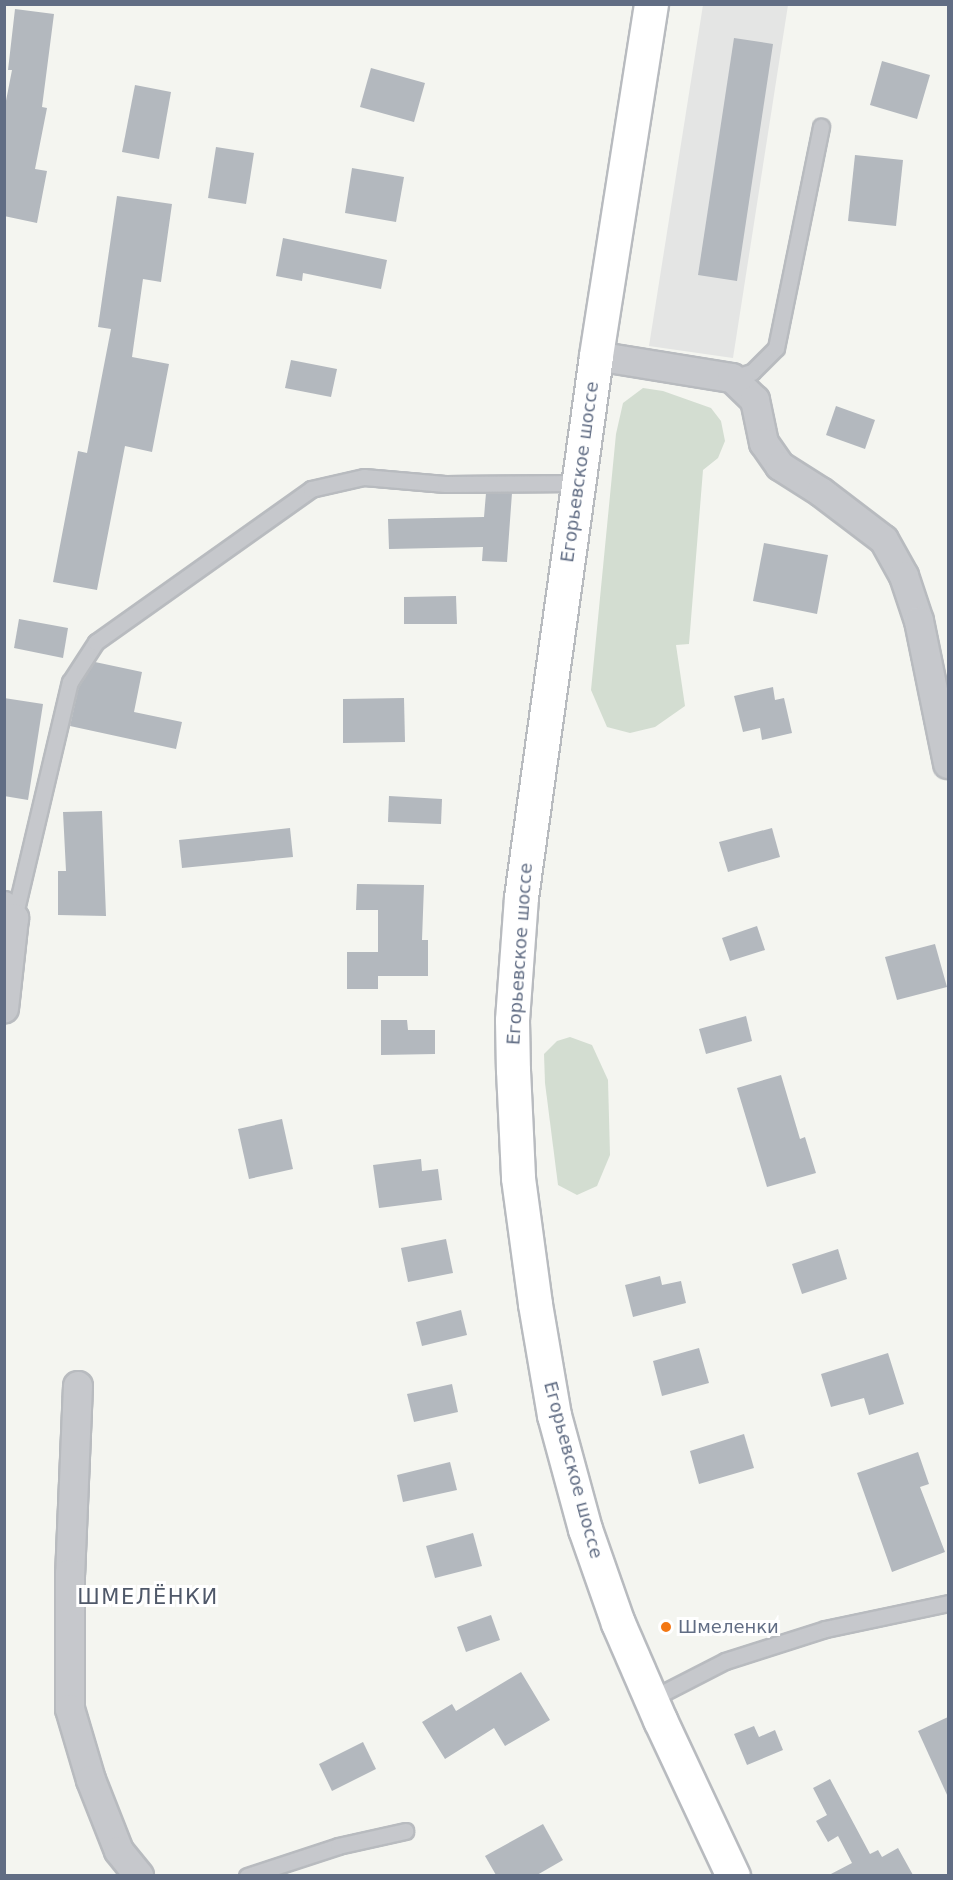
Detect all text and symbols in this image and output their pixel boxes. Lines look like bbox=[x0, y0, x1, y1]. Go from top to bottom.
street label: Егорьевское шоссе bbox=[557, 380, 603, 564]
street label: Егорьевское шоссе bbox=[503, 862, 537, 1046]
street label: Егорьевское шоссе bbox=[539, 1379, 607, 1561]
district label: ШМЕЛЁНКИ bbox=[77, 1584, 219, 1610]
place label: Шмеленки bbox=[678, 1616, 779, 1638]
marker: Шмеленки bbox=[659, 1620, 673, 1634]

